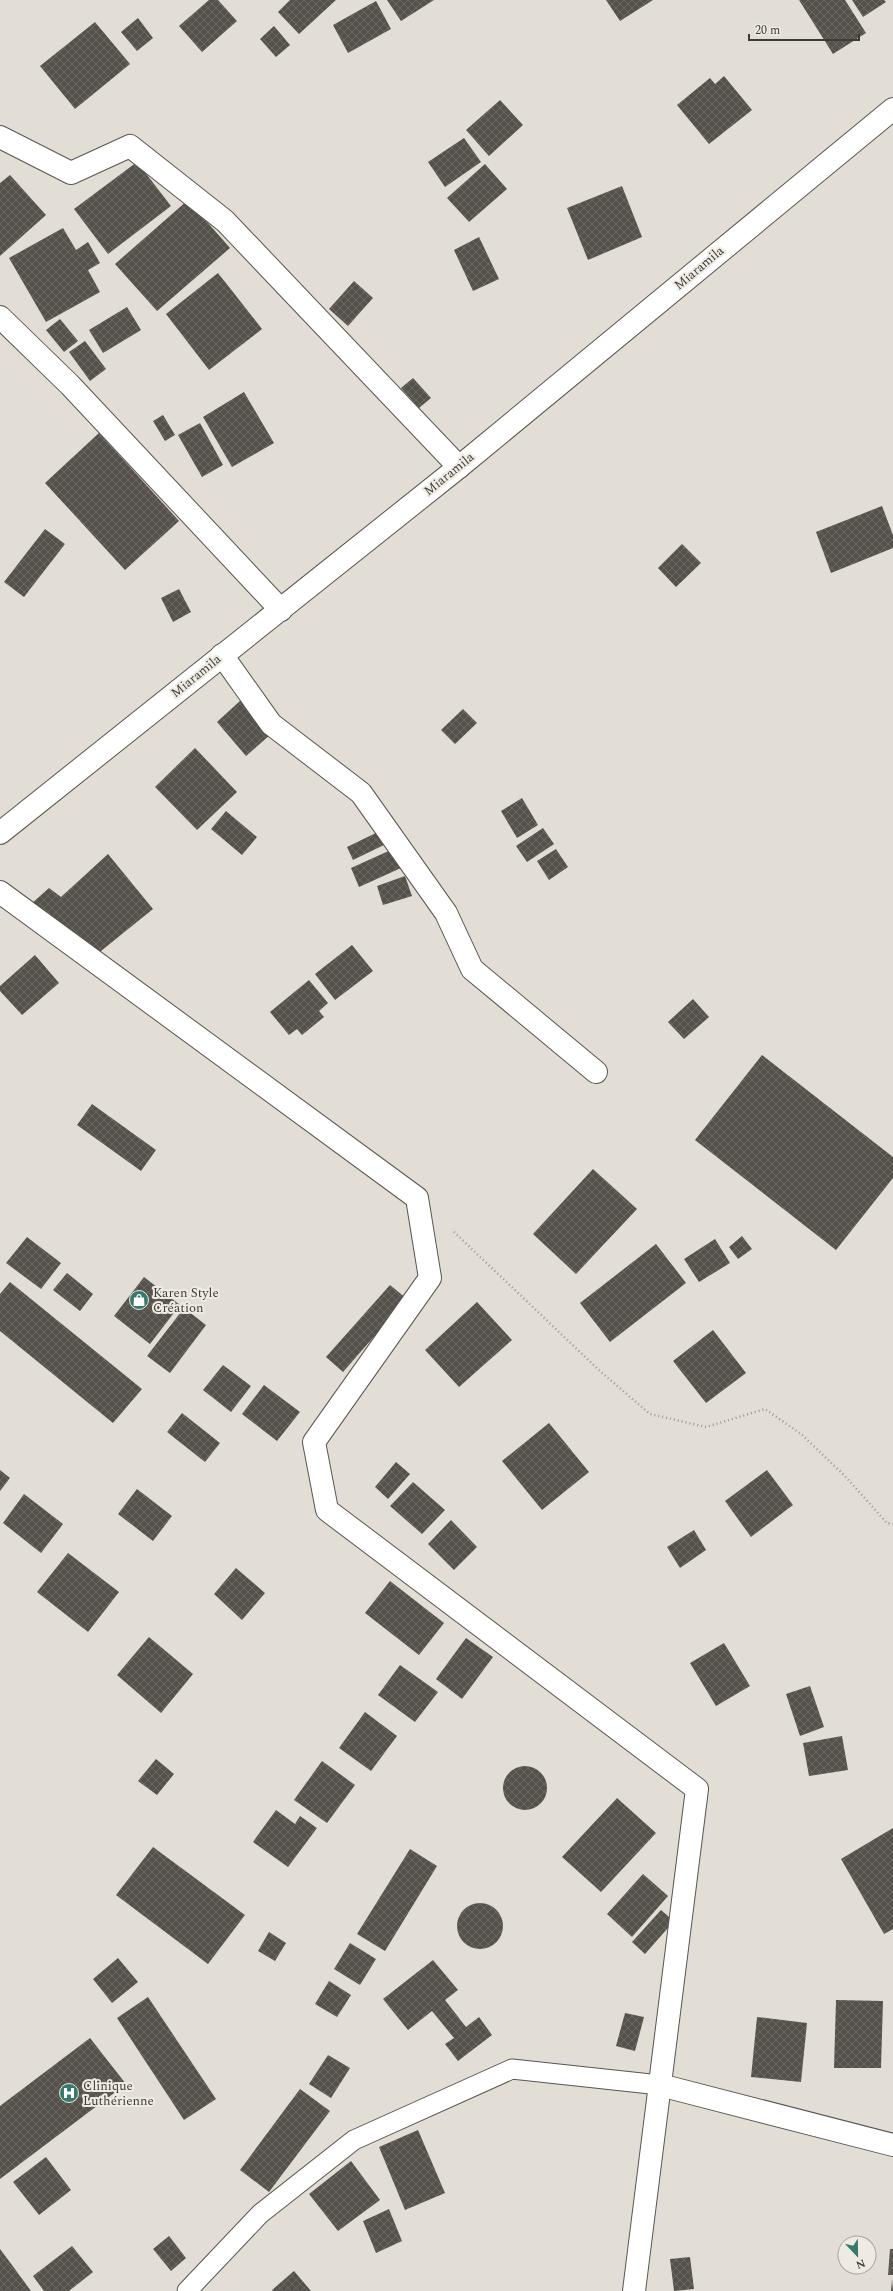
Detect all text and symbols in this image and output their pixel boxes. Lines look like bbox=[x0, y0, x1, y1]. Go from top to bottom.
scale bar bbox=[749, 16, 859, 42]
text: 20 m bbox=[755, 21, 780, 40]
street label: Miaramila bbox=[670, 241, 729, 295]
street label: Miaramila bbox=[419, 447, 479, 501]
street label: Miaramila bbox=[166, 649, 226, 703]
place label: Karen Style Création bbox=[153, 1283, 219, 1318]
shop icon: Karen Style Création bbox=[128, 1289, 150, 1311]
place label: Clinique Luthérienne bbox=[83, 2076, 154, 2111]
hospital icon: Clinique Luthérienne bbox=[58, 2082, 80, 2104]
north arrow bbox=[837, 2235, 877, 2275]
text: N bbox=[853, 2254, 868, 2273]

